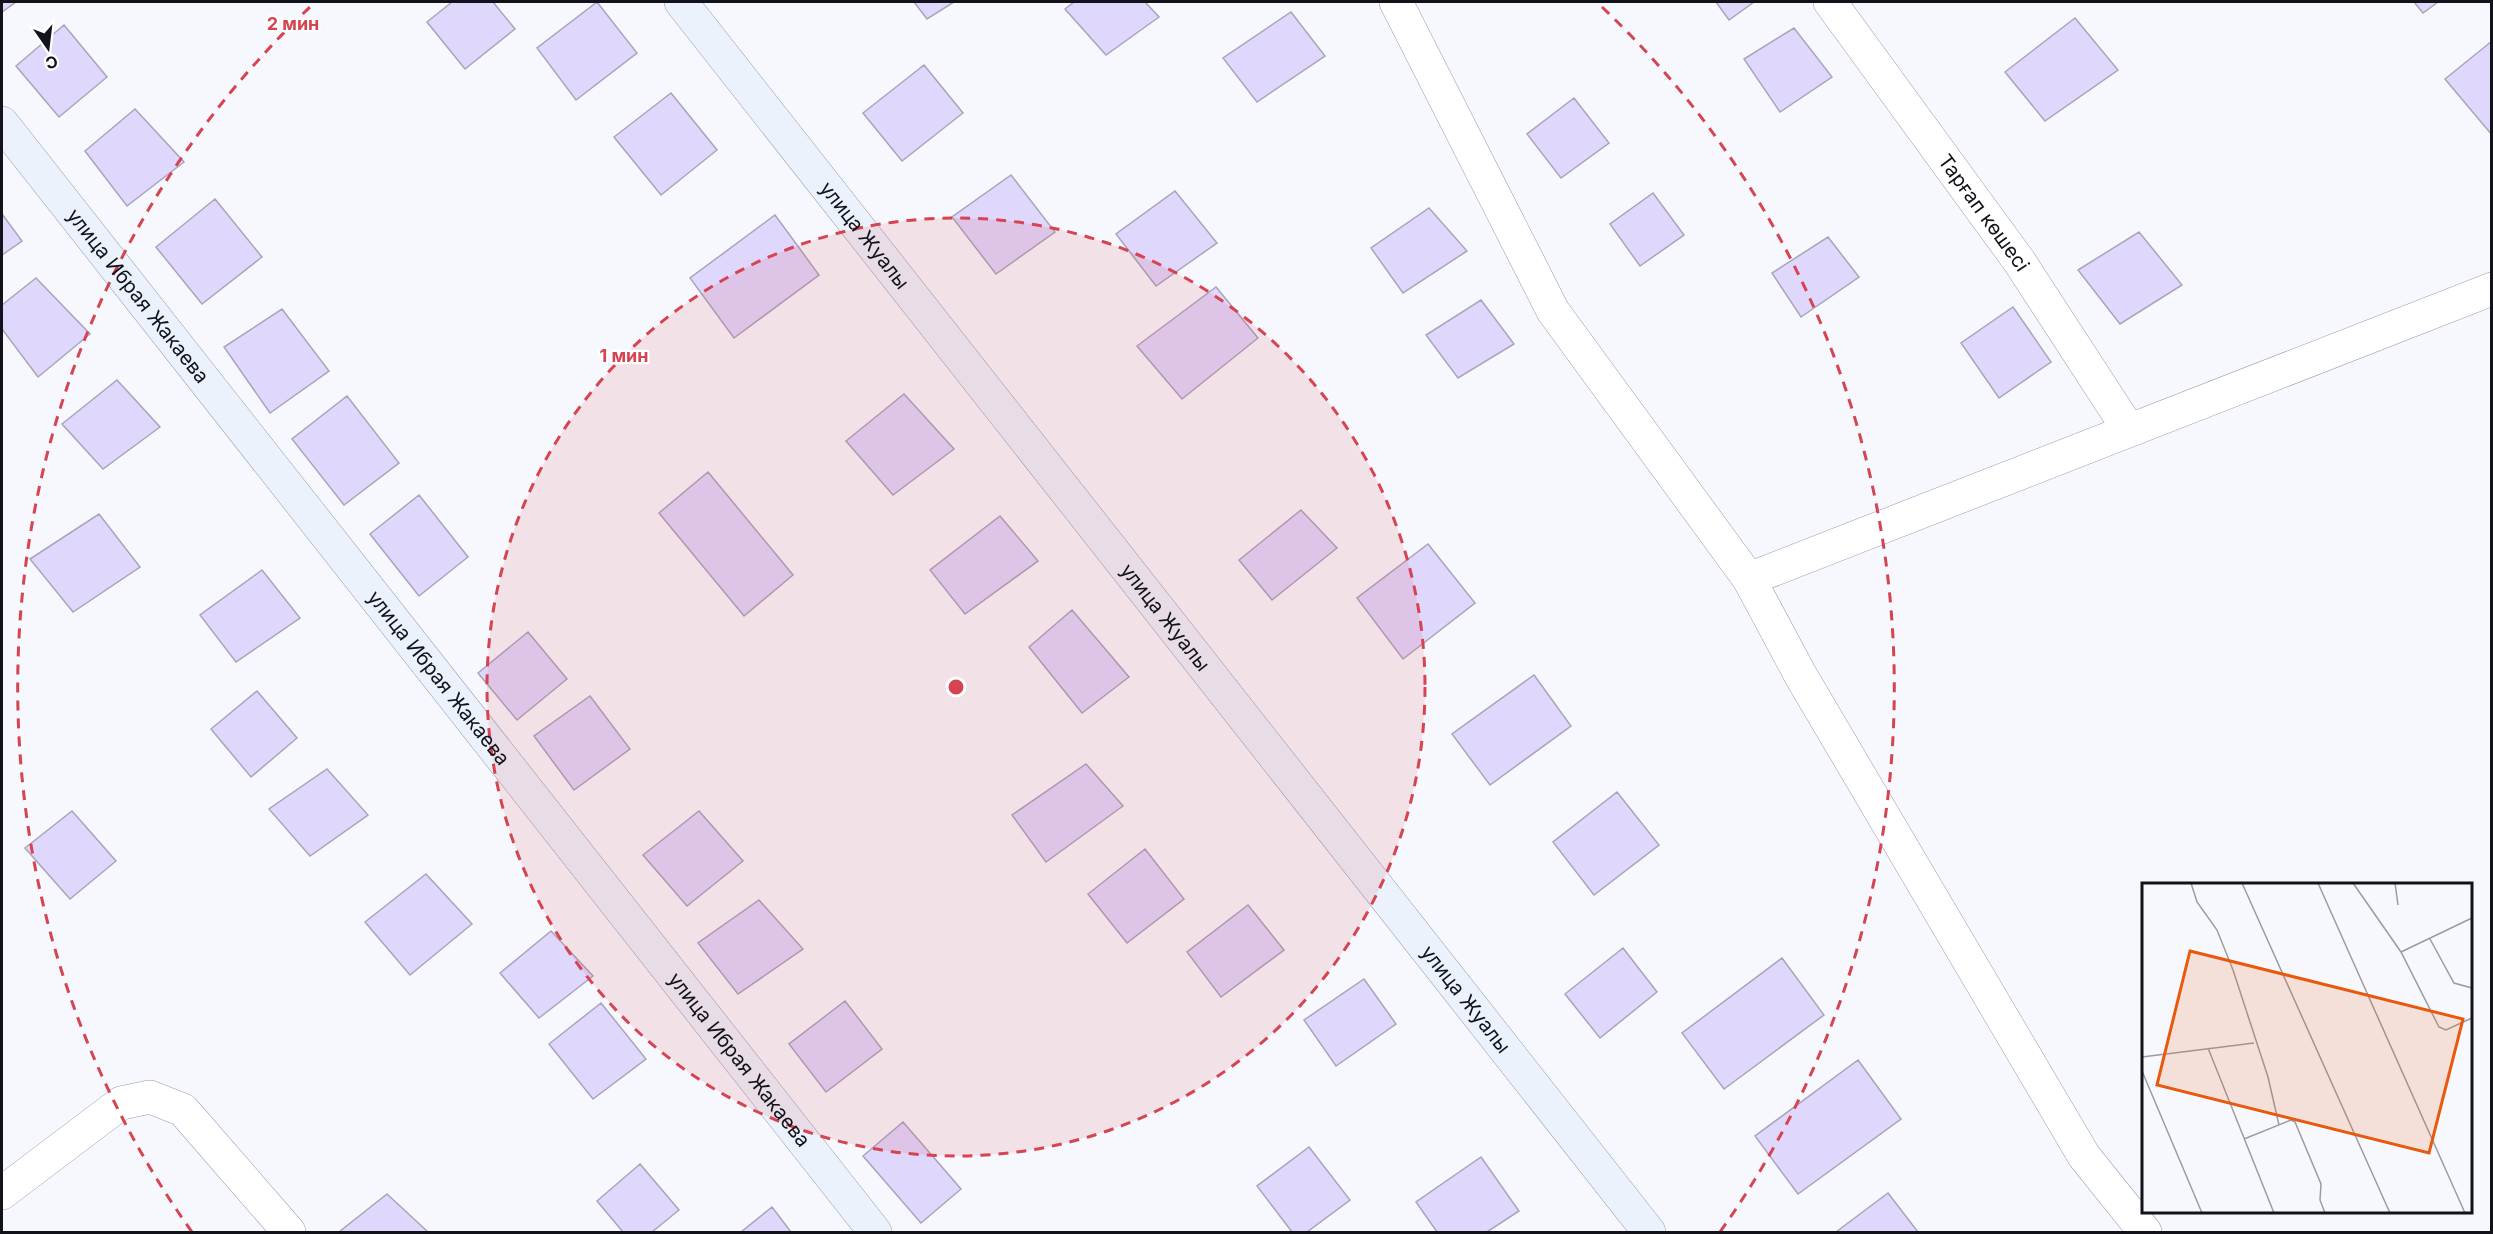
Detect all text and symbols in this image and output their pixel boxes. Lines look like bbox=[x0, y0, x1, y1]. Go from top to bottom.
text: 2 мин bbox=[267, 13, 319, 34]
north arrow bbox=[18, 18, 78, 78]
text: С bbox=[43, 51, 60, 74]
street label: Тарғап көшесі bbox=[1933, 150, 2034, 276]
street label: улица Жуалы bbox=[815, 177, 914, 294]
street label: улица Ибрая Жакаева bbox=[62, 204, 214, 388]
text: 1 мин bbox=[599, 345, 649, 366]
street label: улица Жуалы bbox=[1116, 559, 1215, 676]
street label: улица Ибрая Жакаева bbox=[363, 586, 515, 770]
centre of rings bbox=[946, 677, 966, 697]
inset map bbox=[2142, 883, 2472, 1213]
street label: улица Жуалы bbox=[1416, 941, 1516, 1058]
street label: улица Ибрая Жакаева bbox=[663, 968, 815, 1152]

